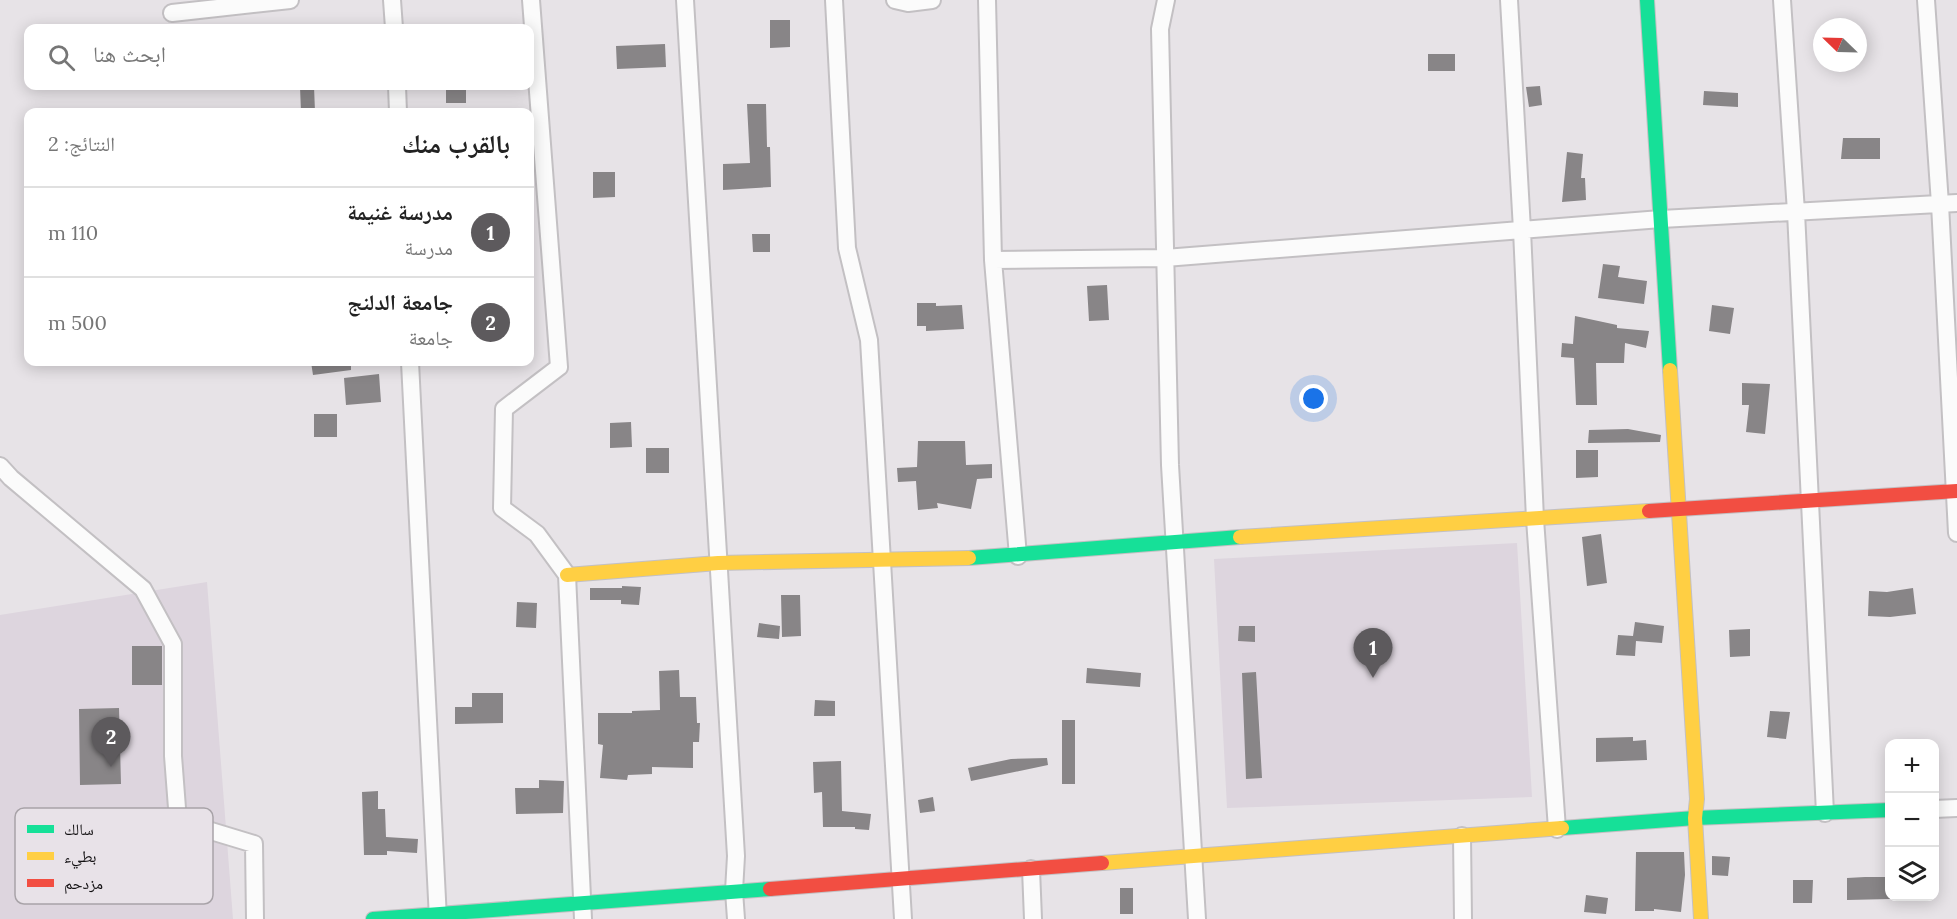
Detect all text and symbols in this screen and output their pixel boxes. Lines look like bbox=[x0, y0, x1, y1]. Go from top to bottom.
north arrow bbox=[1813, 18, 1867, 72]
search box bbox=[24, 24, 534, 90]
text: ابحث هنا bbox=[93, 40, 166, 68]
icon: search bbox=[45, 41, 78, 74]
text: بالقرب منك bbox=[402, 127, 510, 160]
text: النتائج: 2 bbox=[48, 131, 115, 156]
text: مدرسة غنيمة bbox=[347, 198, 453, 226]
text: 110 m bbox=[48, 220, 98, 245]
text: 1 bbox=[486, 220, 495, 245]
text: مدرسة bbox=[404, 235, 453, 260]
text: جامعة الدلنج bbox=[347, 288, 453, 316]
text: 500 m bbox=[48, 310, 107, 335]
text: 2 bbox=[485, 310, 496, 335]
text: جامعة bbox=[409, 325, 453, 350]
your location bbox=[1299, 384, 1328, 413]
pin: 1 bbox=[1354, 628, 1392, 678]
pin: 2 bbox=[92, 718, 130, 767]
map controls bbox=[1885, 739, 1939, 901]
button: + bbox=[1885, 739, 1939, 793]
button: − bbox=[1885, 793, 1939, 847]
legend bbox=[15, 808, 213, 904]
text: سالك bbox=[64, 819, 94, 839]
text: بطيء bbox=[64, 846, 96, 869]
button: layers bbox=[1885, 847, 1939, 901]
text: مزدحم bbox=[64, 873, 103, 894]

